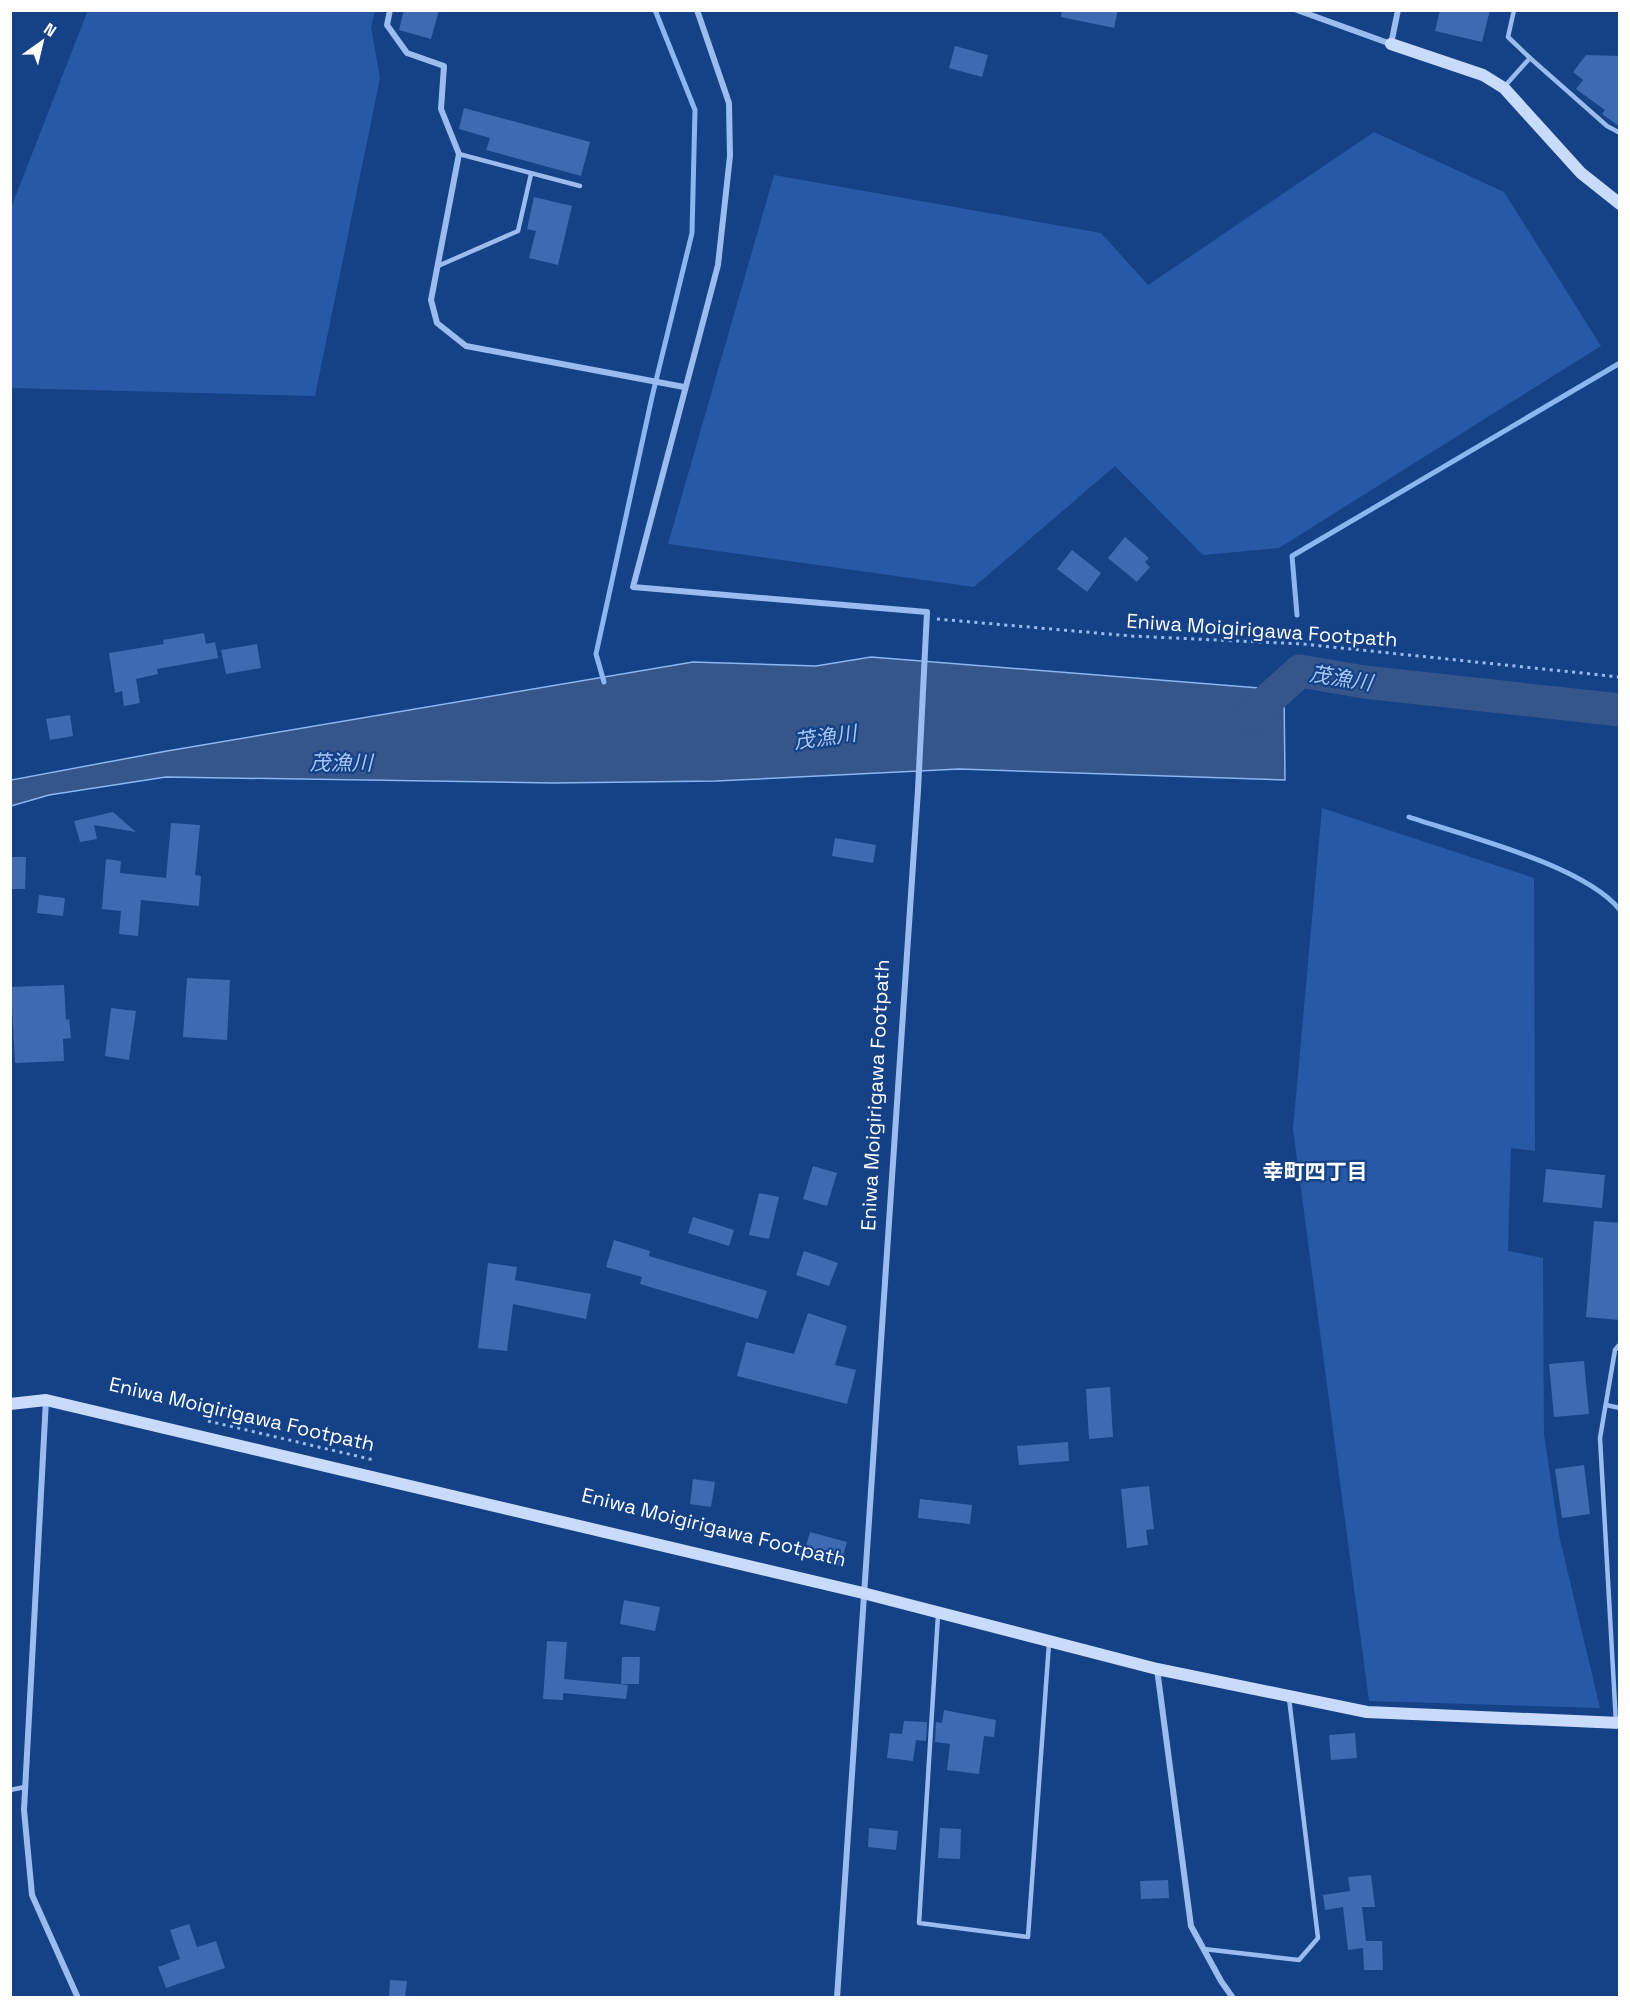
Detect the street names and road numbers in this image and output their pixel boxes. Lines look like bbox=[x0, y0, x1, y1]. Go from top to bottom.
street label: Eniwa Moigirigawa Footpath bbox=[1126, 608, 1398, 652]
street label: Eniwa Moigirigawa Footpath bbox=[855, 959, 895, 1231]
street label: Eniwa Moigirigawa Footpath bbox=[107, 1371, 377, 1457]
street label: Eniwa Moigirigawa Footpath bbox=[579, 1482, 849, 1572]

